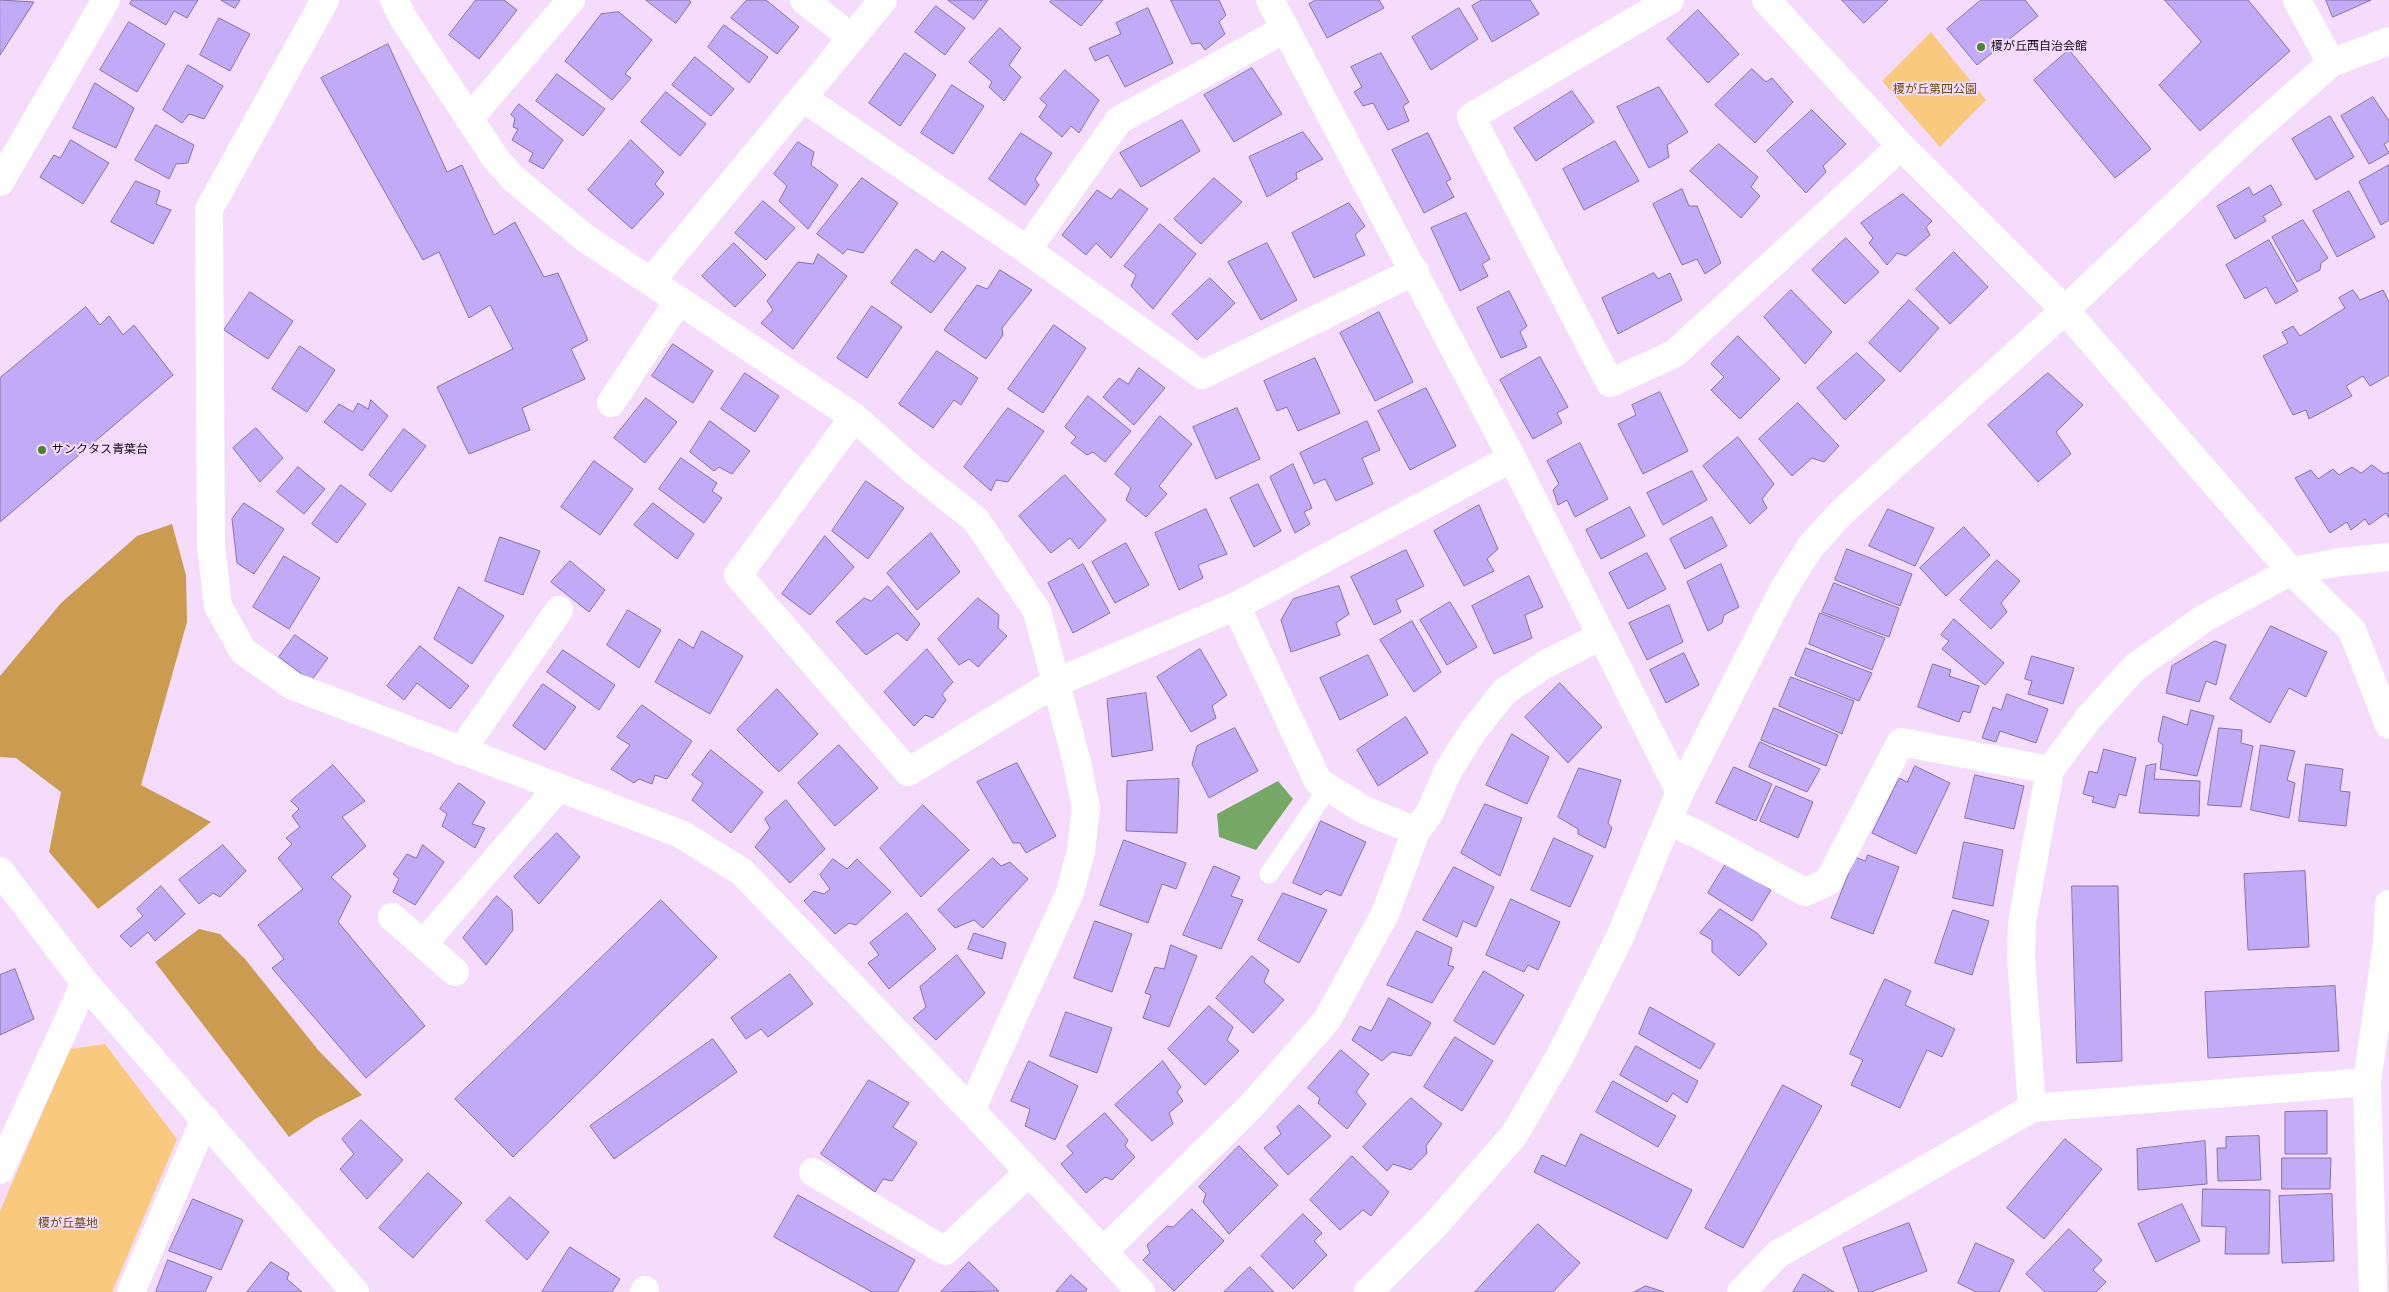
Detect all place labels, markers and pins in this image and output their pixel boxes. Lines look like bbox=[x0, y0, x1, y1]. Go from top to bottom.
place label: 榎が丘西自治会館 bbox=[1991, 40, 2087, 54]
marker: 榎が丘西自治会館 bbox=[1975, 41, 1987, 53]
place label: サンクタス青葉台 bbox=[52, 443, 148, 457]
marker: サンクタス青葉台 bbox=[36, 444, 48, 456]

